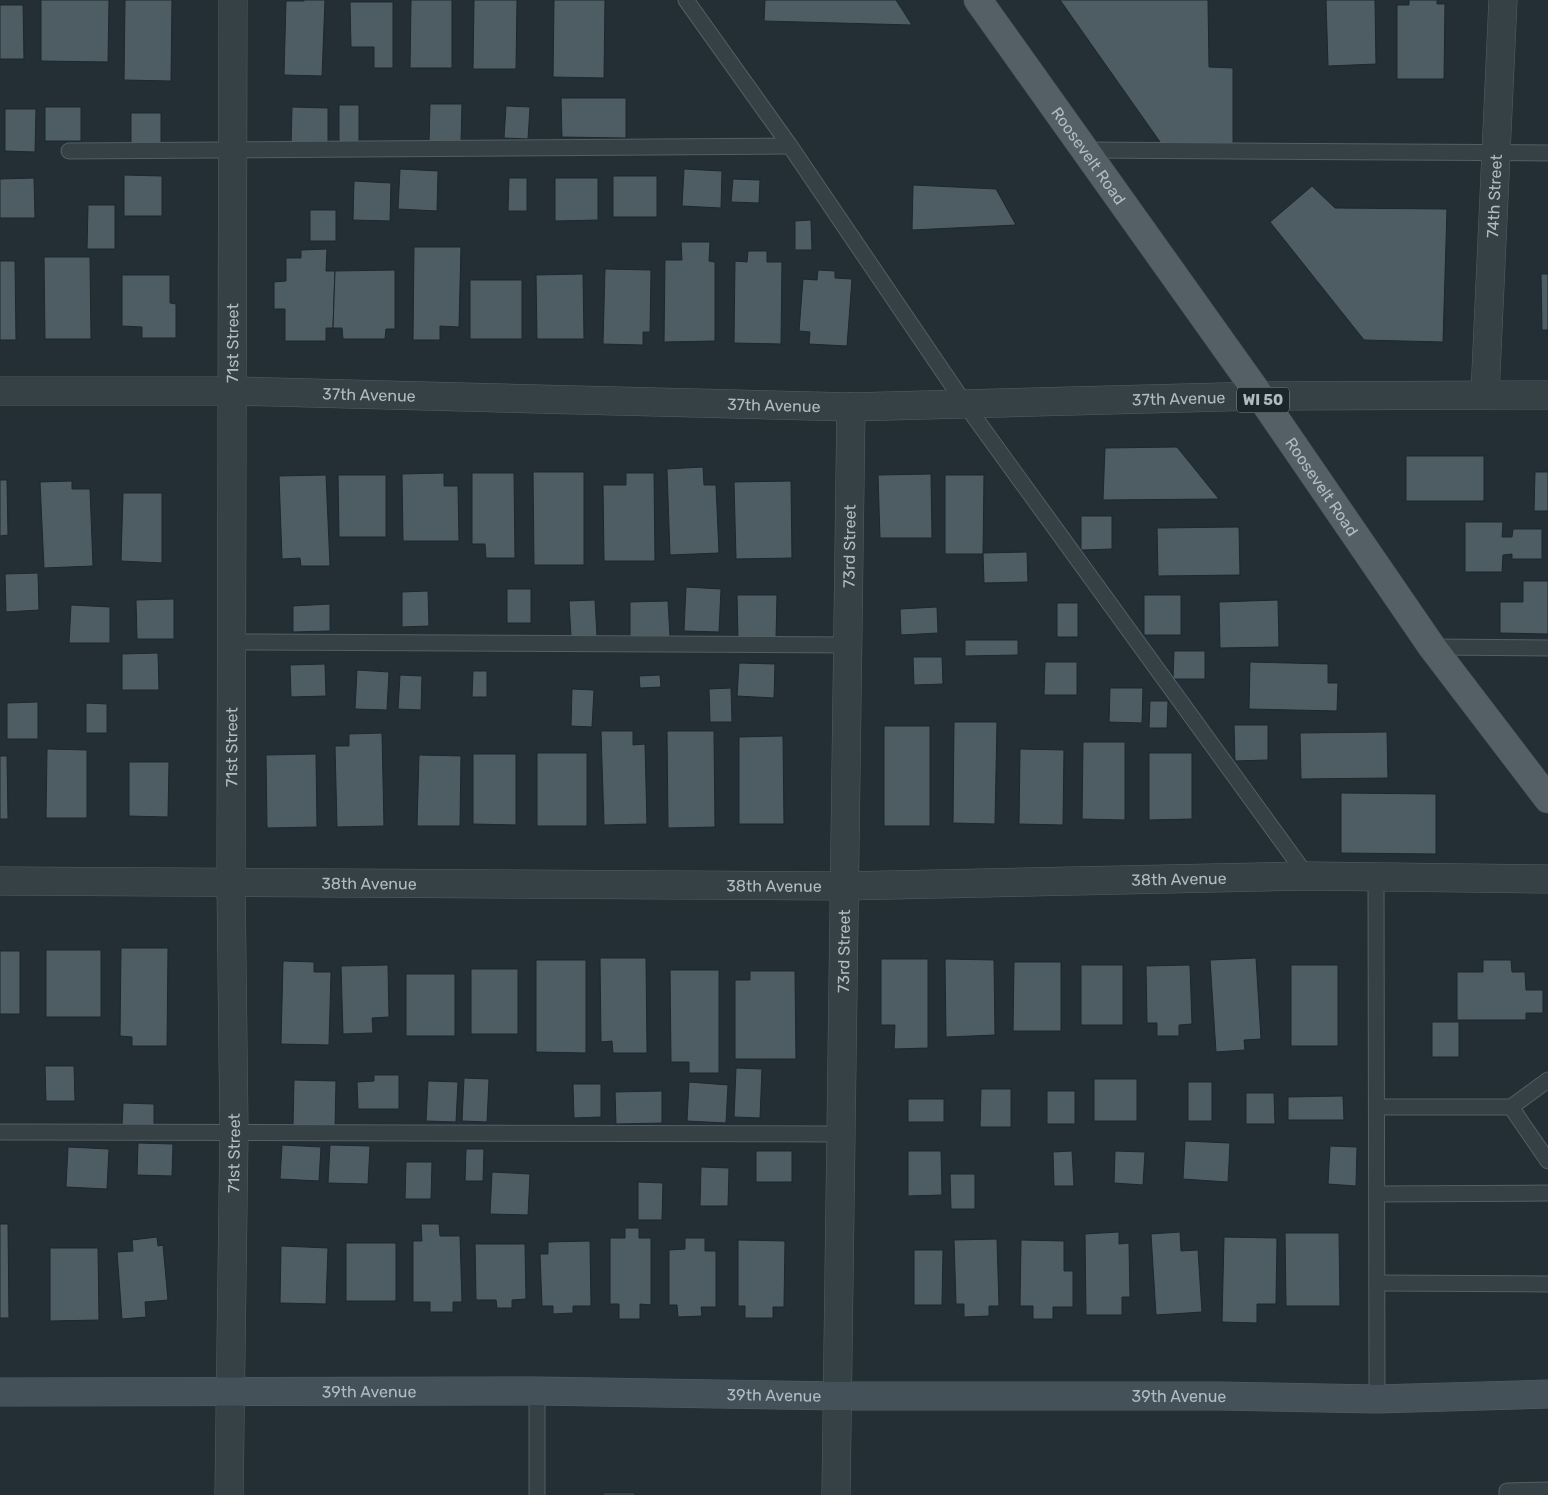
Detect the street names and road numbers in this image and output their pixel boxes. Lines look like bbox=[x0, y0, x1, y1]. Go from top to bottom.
street label: Roosevelt Road bbox=[1047, 103, 1130, 208]
street label: 74th Street bbox=[1483, 154, 1506, 239]
street label: 71st Street bbox=[223, 303, 242, 383]
street label: 37th Avenue bbox=[322, 384, 416, 406]
street label: 37th Avenue bbox=[1132, 388, 1226, 409]
road number: WI 50 bbox=[1237, 388, 1289, 412]
street label: 37th Avenue bbox=[727, 395, 821, 416]
street label: Roosevelt Road bbox=[1281, 434, 1362, 540]
street label: 73rd Street bbox=[840, 504, 860, 588]
street label: 71st Street bbox=[222, 707, 241, 787]
street label: 38th Avenue bbox=[1131, 869, 1227, 890]
street label: 38th Avenue bbox=[321, 874, 417, 893]
street label: 38th Avenue bbox=[726, 876, 822, 896]
street label: 73rd Street bbox=[834, 909, 854, 993]
street label: 71st Street bbox=[224, 1113, 244, 1193]
street label: 39th Avenue bbox=[322, 1382, 416, 1401]
street label: 39th Avenue bbox=[726, 1385, 822, 1406]
street label: 39th Avenue bbox=[1132, 1387, 1227, 1406]

